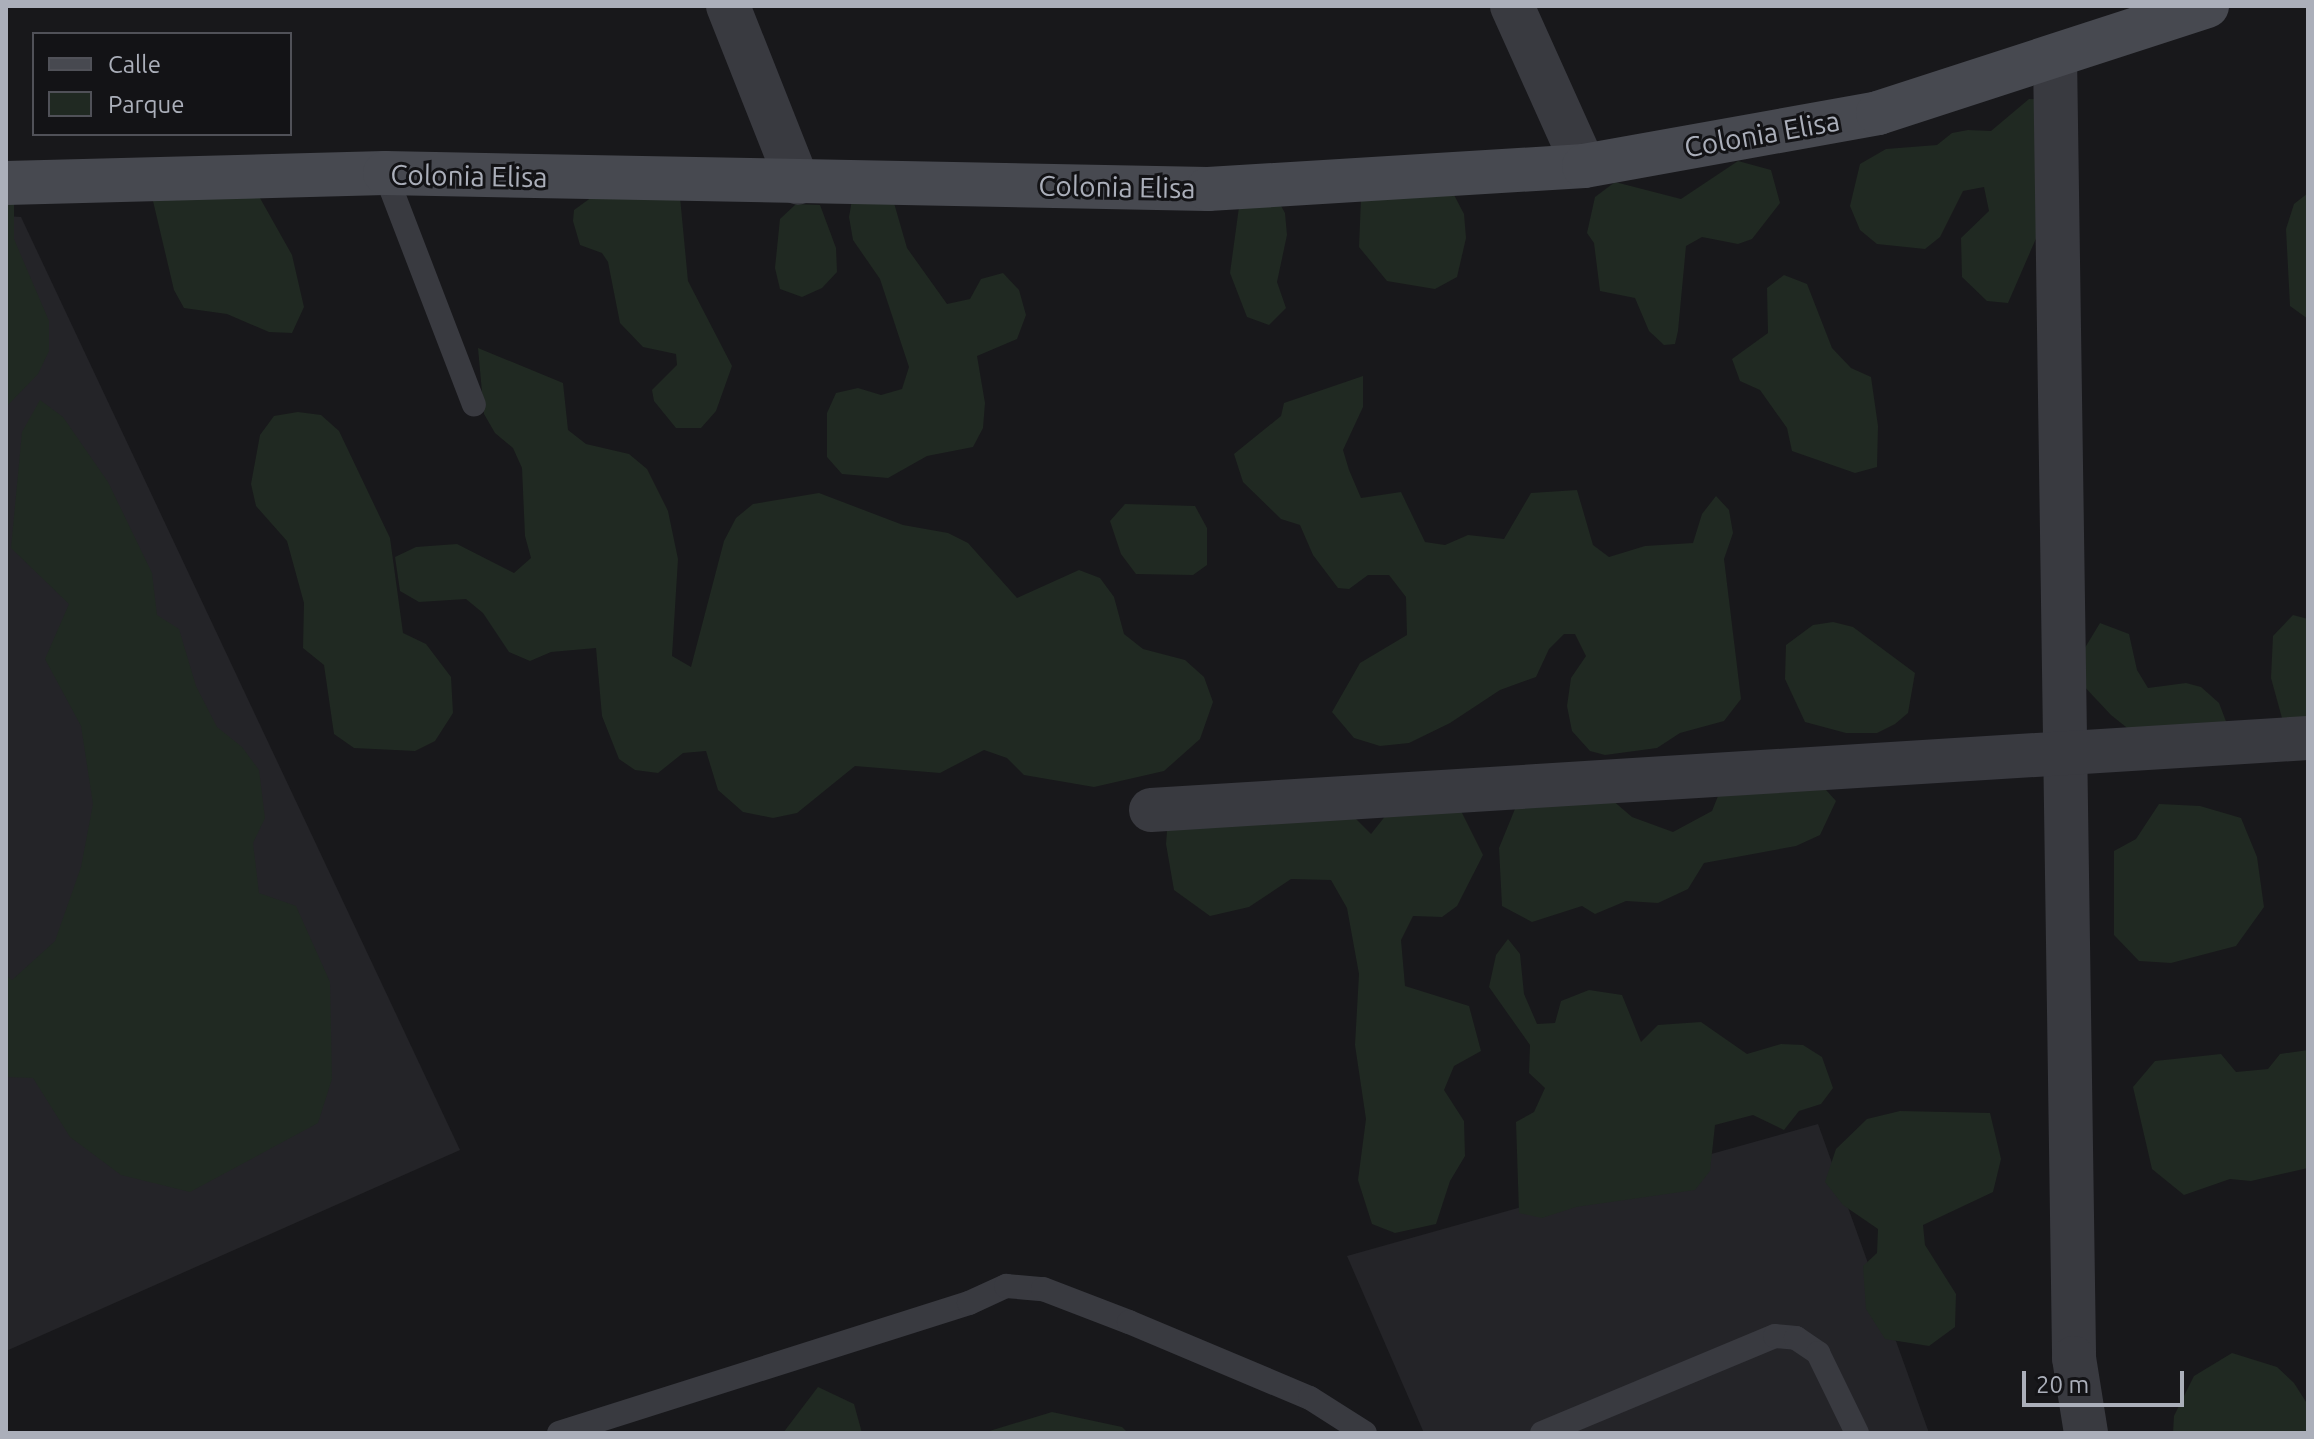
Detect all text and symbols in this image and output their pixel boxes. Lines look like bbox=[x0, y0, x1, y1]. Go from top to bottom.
legend bbox=[32, 32, 292, 136]
text: Calle bbox=[108, 51, 161, 78]
text: Parque bbox=[108, 91, 185, 118]
street label: Colonia Elisa bbox=[1682, 104, 1842, 164]
street label: Colonia Elisa bbox=[390, 158, 548, 194]
street label: Colonia Elisa bbox=[1038, 169, 1196, 205]
scale bar bbox=[2026, 1355, 2188, 1405]
text: 20 m bbox=[2036, 1371, 2089, 1398]

